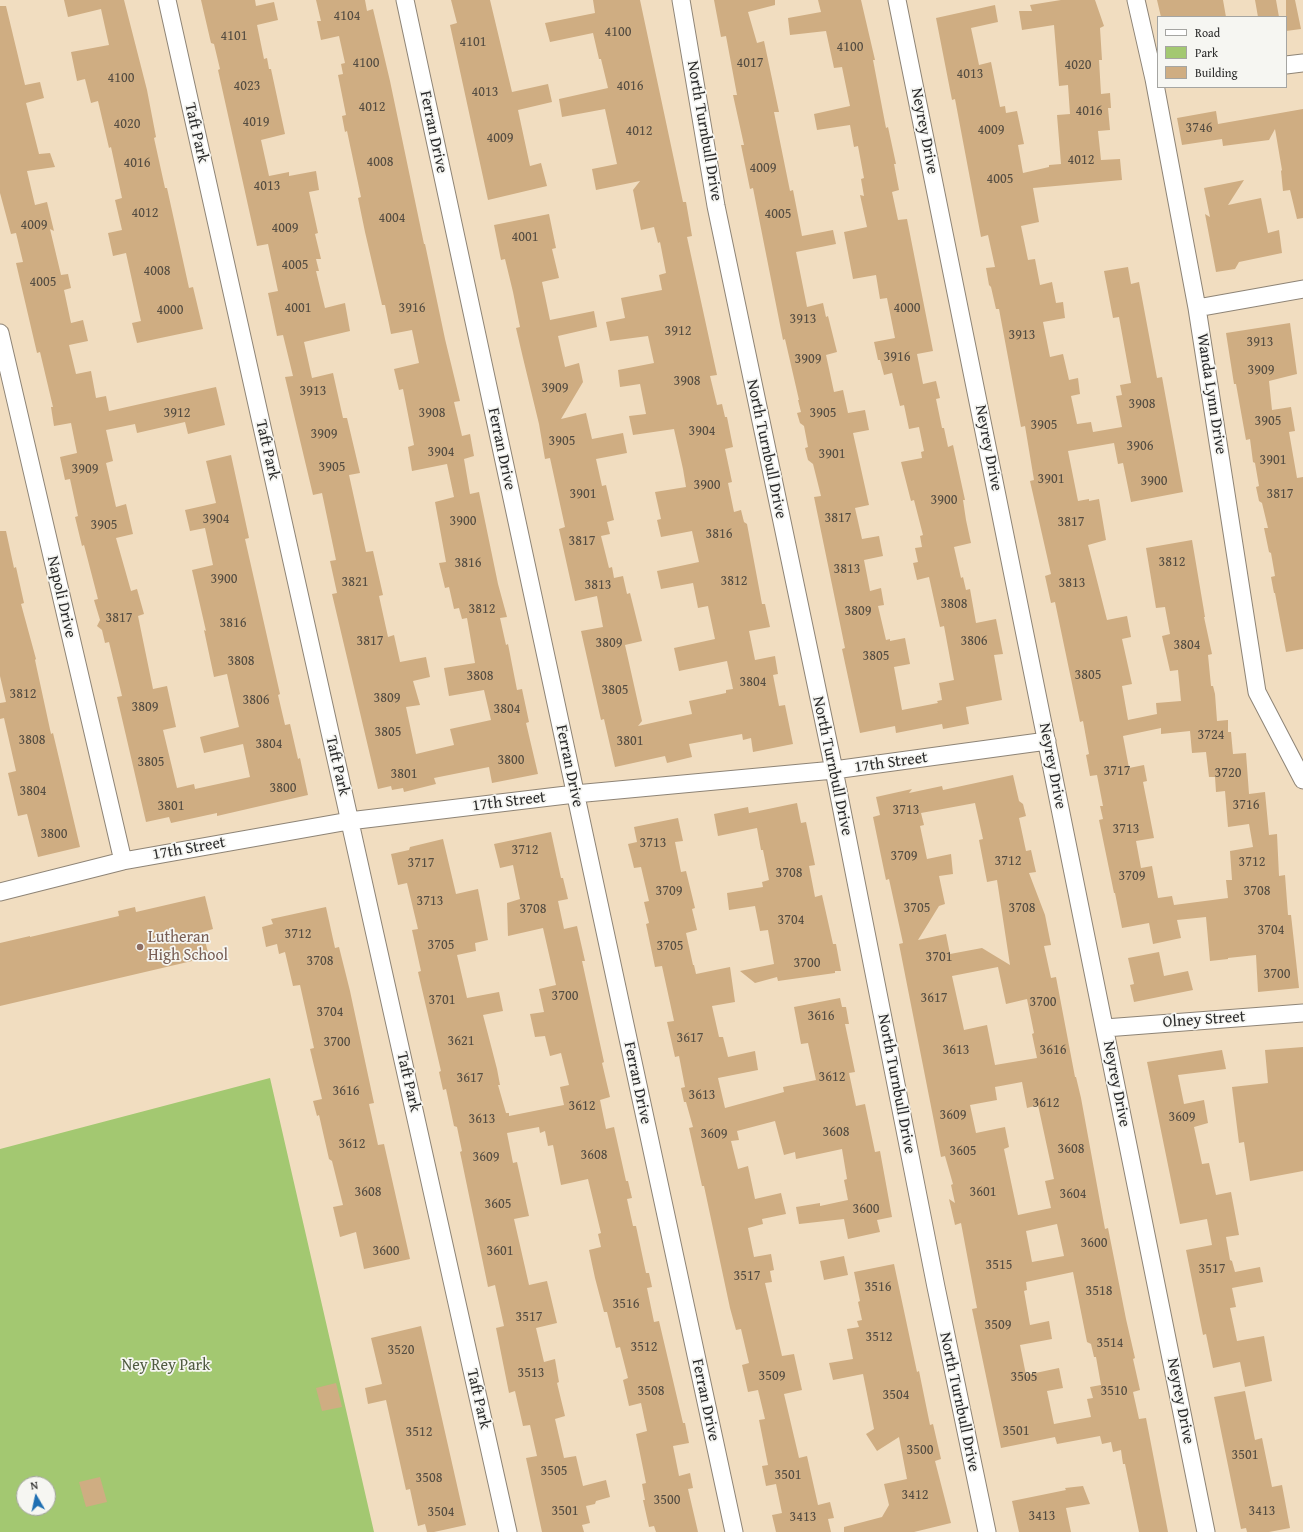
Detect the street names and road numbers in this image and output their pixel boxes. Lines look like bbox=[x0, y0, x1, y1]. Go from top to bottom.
street label: North Turnbull Drive bbox=[682, 59, 726, 203]
street label: Neyrey Drive bbox=[906, 86, 942, 176]
street label: Ferran Drive bbox=[415, 89, 451, 175]
street label: Taft Park bbox=[180, 101, 212, 165]
street label: Wanda Lynn Drive bbox=[1192, 332, 1230, 456]
street label: North Turnbull Drive bbox=[742, 378, 790, 520]
street label: Neyrey Drive bbox=[970, 403, 1006, 493]
street label: Ferran Drive bbox=[483, 406, 519, 492]
street label: Taft Park bbox=[251, 418, 283, 482]
street label: Napoli Drive bbox=[42, 554, 80, 640]
street label: North Turnbull Drive bbox=[808, 695, 856, 837]
street label: Neyrey Drive bbox=[1034, 721, 1070, 811]
street label: Ferran Drive bbox=[551, 723, 587, 809]
street label: Taft Park bbox=[321, 734, 353, 798]
street label: 17th Street bbox=[853, 748, 929, 778]
street label: 17th Street bbox=[471, 788, 547, 816]
street label: 17th Street bbox=[151, 833, 227, 865]
street label: Olney Street bbox=[1162, 1008, 1246, 1032]
street label: North Turnbull Drive bbox=[873, 1013, 919, 1155]
street label: Neyrey Drive bbox=[1098, 1039, 1134, 1129]
street label: Ferran Drive bbox=[619, 1040, 655, 1126]
street label: Taft Park bbox=[392, 1050, 424, 1114]
street label: North Turnbull Drive bbox=[935, 1331, 983, 1473]
street label: Neyrey Drive bbox=[1162, 1356, 1198, 1446]
street label: Ferran Drive bbox=[687, 1357, 723, 1443]
street label: Taft Park bbox=[462, 1367, 494, 1431]

